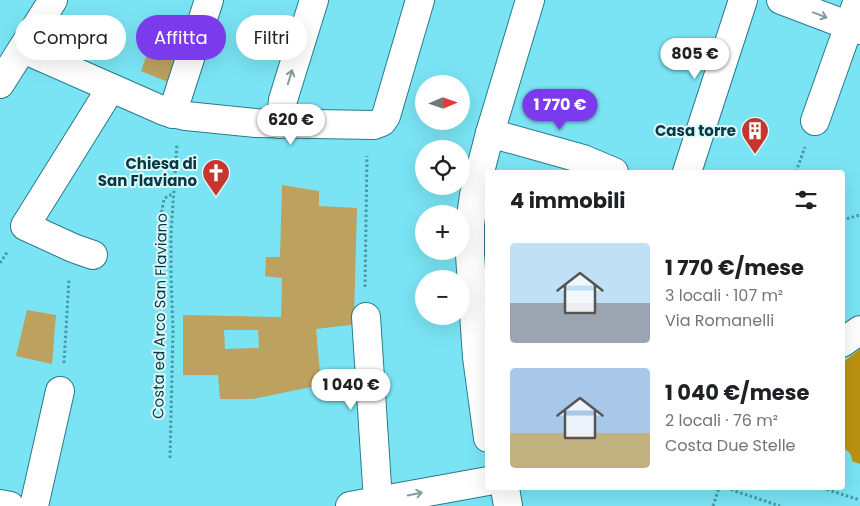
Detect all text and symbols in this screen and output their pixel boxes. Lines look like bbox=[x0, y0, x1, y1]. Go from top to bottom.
one-way arrow bbox=[812, 11, 828, 20]
chip: Compra bbox=[15, 15, 126, 60]
chip: Affitta bbox=[136, 15, 226, 60]
chip: Filtri bbox=[236, 15, 307, 60]
pin: 805 € bbox=[660, 38, 730, 80]
text: 805 € bbox=[671, 42, 719, 65]
one-way arrow bbox=[286, 69, 295, 85]
north arrow bbox=[415, 75, 470, 130]
map controls bbox=[415, 75, 470, 325]
pin: 1 770 € bbox=[514, 88, 606, 131]
text: 1 770 € bbox=[533, 93, 587, 116]
pin: 620 € bbox=[256, 104, 326, 146]
text: 620 € bbox=[268, 108, 314, 131]
building icon: Casa torre bbox=[740, 116, 770, 155]
place label: Casa torre bbox=[655, 120, 736, 141]
button: locate bbox=[415, 140, 470, 195]
place label: Chiesa di San Flaviano bbox=[98, 153, 197, 191]
church icon: Chiesa di San Flaviano bbox=[201, 158, 231, 197]
text: 4 immobili bbox=[510, 186, 626, 215]
icon: filters bbox=[792, 186, 820, 214]
button: + bbox=[415, 205, 470, 260]
street label: Costa ed Arco San Flaviano bbox=[147, 213, 172, 419]
text: 1 770 €/mese bbox=[665, 253, 804, 282]
icon: home bbox=[550, 263, 610, 323]
button: − bbox=[415, 270, 470, 325]
text: 3 locali · 107 m² bbox=[665, 284, 783, 307]
text: Via Romanelli bbox=[665, 309, 774, 332]
pin: 1 040 € bbox=[305, 368, 397, 411]
text: 1 040 € bbox=[322, 373, 380, 396]
text: 1 040 €/mese bbox=[665, 378, 809, 407]
icon: home bbox=[550, 388, 610, 448]
text: 2 locali · 76 m² bbox=[665, 409, 778, 432]
text: Costa Due Stelle bbox=[665, 434, 796, 457]
one-way arrow bbox=[407, 489, 423, 499]

